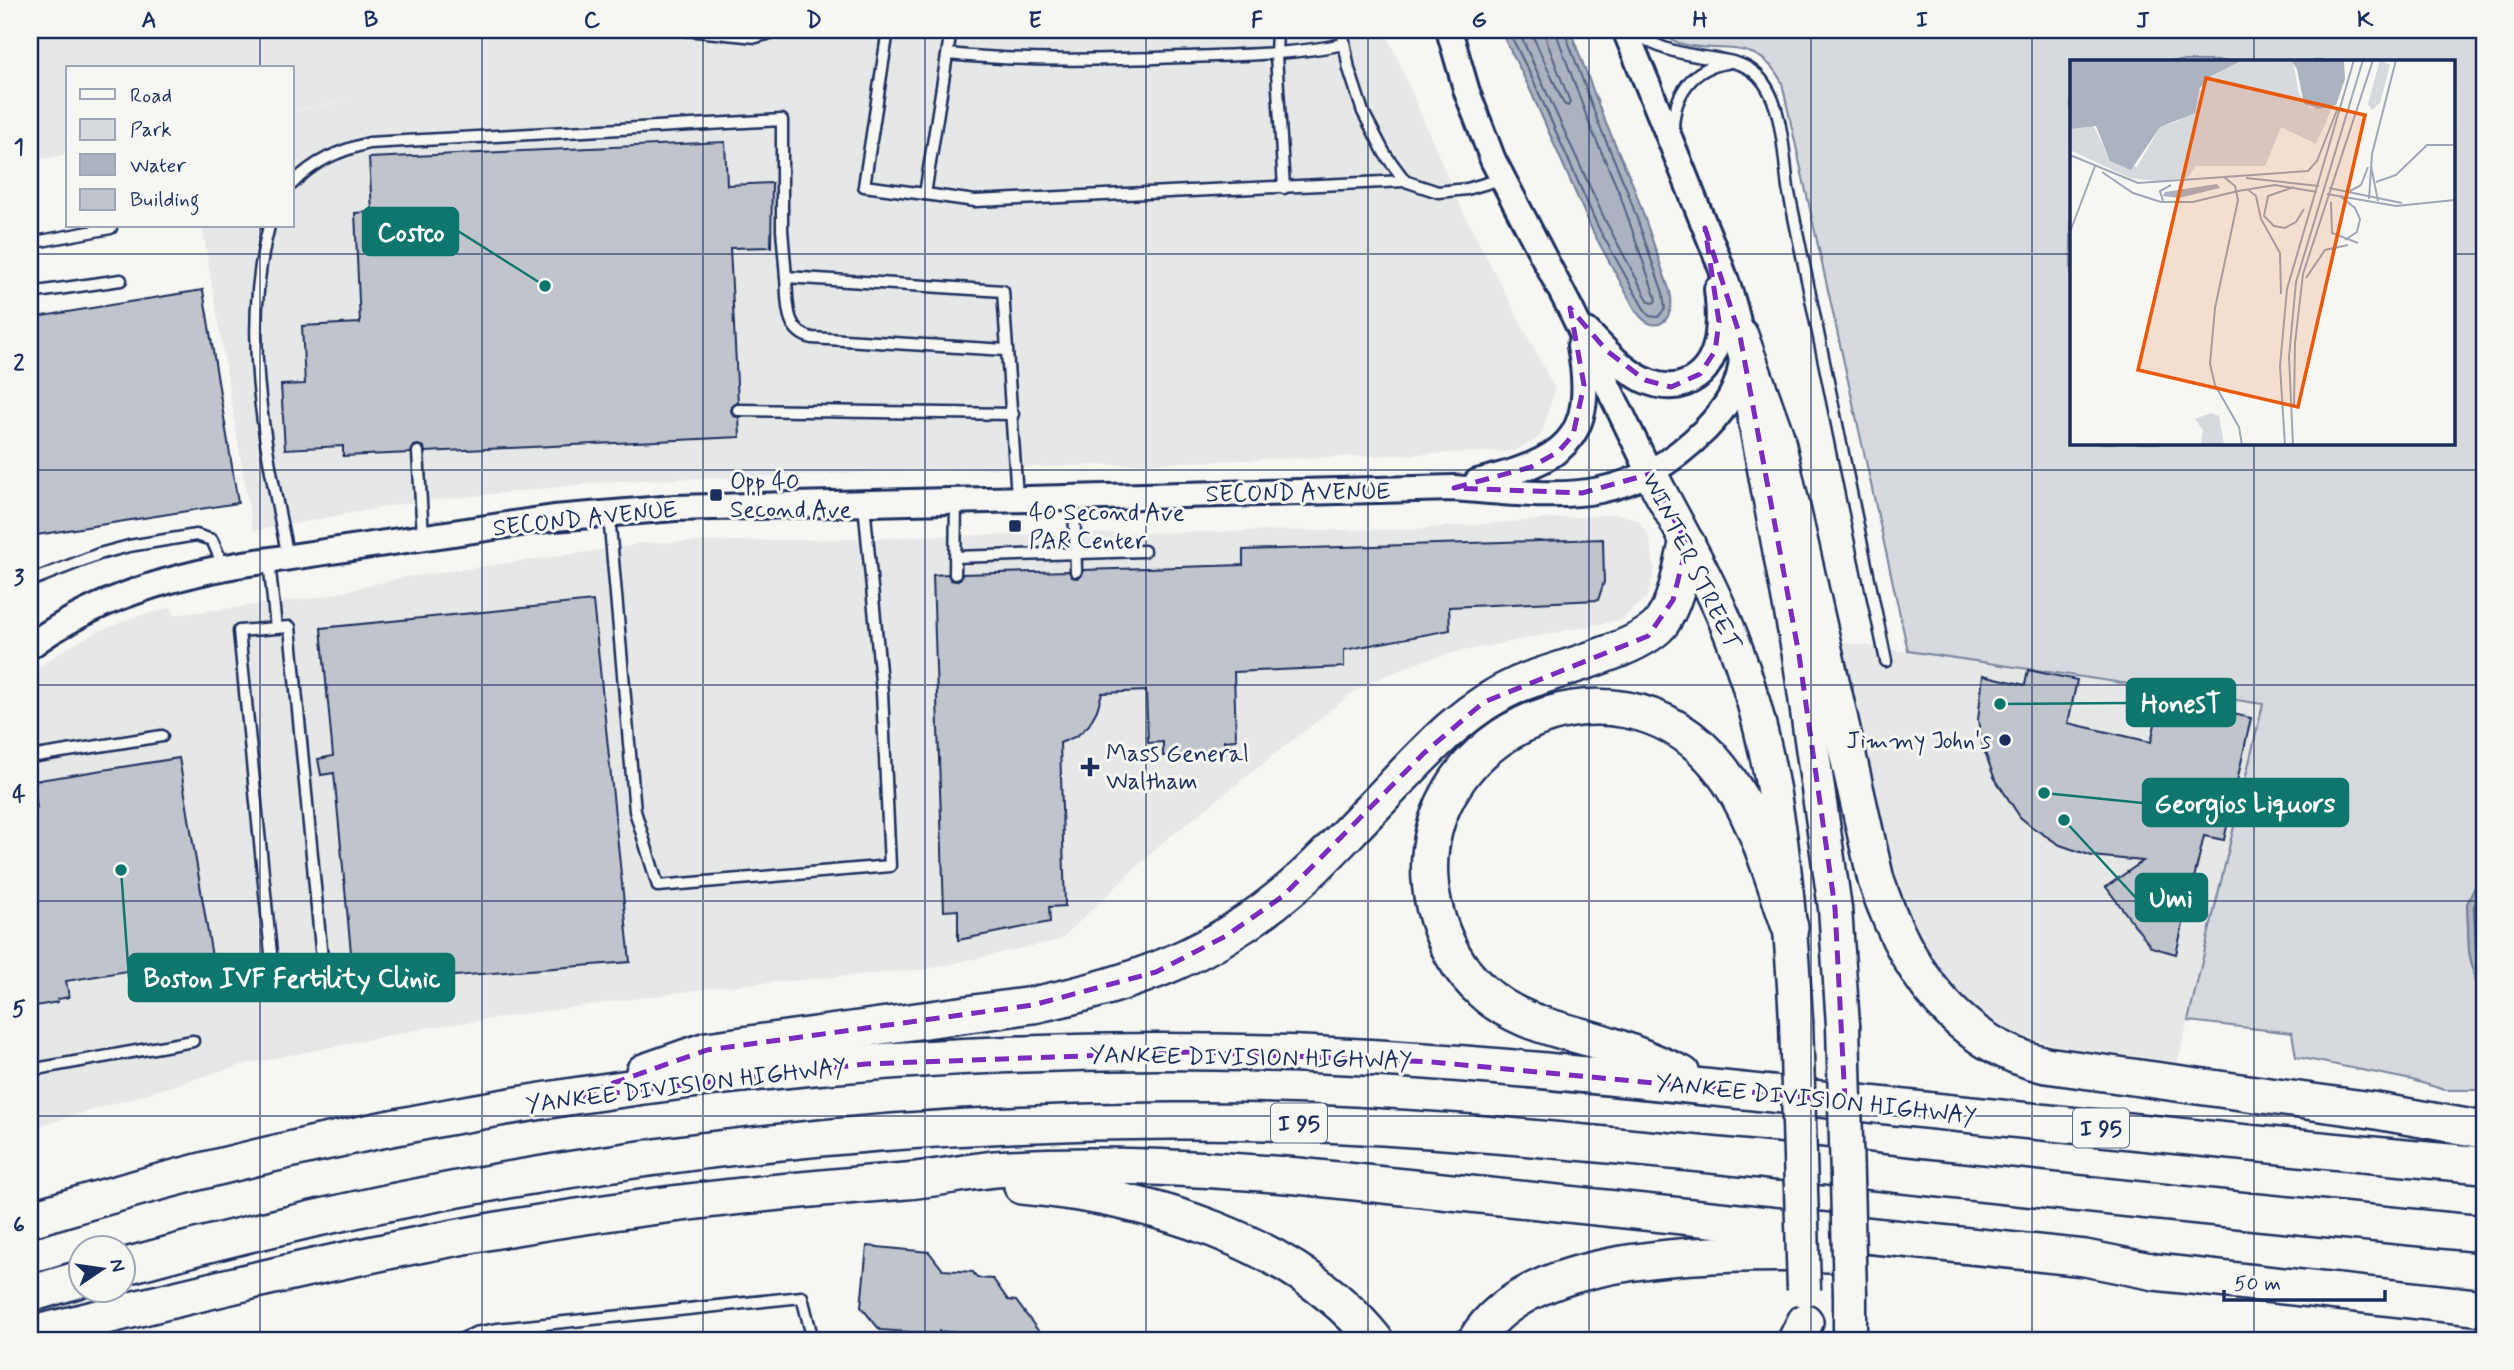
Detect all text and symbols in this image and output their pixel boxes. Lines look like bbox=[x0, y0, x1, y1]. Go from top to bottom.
text: A bbox=[141, 6, 157, 36]
text: B bbox=[364, 6, 379, 36]
text: C bbox=[584, 6, 601, 36]
text: D bbox=[806, 6, 822, 36]
text: E bbox=[1028, 6, 1042, 36]
text: F bbox=[1251, 6, 1263, 36]
text: G bbox=[1471, 6, 1487, 36]
text: H bbox=[1692, 6, 1708, 36]
text: I bbox=[1916, 6, 1928, 36]
text: J bbox=[2136, 6, 2150, 36]
text: K bbox=[2357, 6, 2374, 36]
inset map bbox=[2070, 60, 2454, 444]
legend bbox=[66, 66, 294, 228]
text: Road bbox=[130, 82, 172, 110]
text: Park bbox=[130, 116, 172, 144]
text: 1 bbox=[14, 133, 24, 163]
text: Water bbox=[130, 152, 186, 180]
text: Building bbox=[130, 186, 200, 216]
callout: Costco bbox=[363, 208, 458, 255]
text: Costco bbox=[377, 217, 445, 251]
text: 2 bbox=[13, 349, 25, 379]
place label: Opp 40 Second Ave bbox=[730, 467, 851, 526]
street label: WINTER STREET bbox=[1634, 468, 1747, 656]
street label: SECOND AVENUE bbox=[1205, 476, 1391, 511]
marker: Opp 40 Second Ave bbox=[708, 487, 724, 503]
street label: SECOND AVENUE bbox=[492, 494, 679, 545]
place label: 40 Second Ave PAR Center bbox=[1029, 498, 1185, 557]
marker: 40 Second Ave PAR Center bbox=[1007, 518, 1023, 534]
text: 3 bbox=[14, 564, 25, 594]
callout: HonesT bbox=[2127, 679, 2235, 726]
text: HonesT bbox=[2141, 688, 2222, 722]
place label: Jimmy John's bbox=[1846, 726, 1991, 757]
marker: Jimmy John's bbox=[1997, 732, 2013, 748]
place label: Mass General Waltham bbox=[1106, 739, 1249, 798]
marker: Mass General Waltham bbox=[1080, 757, 1100, 777]
callout: Georgios Liquors bbox=[2143, 779, 2348, 826]
text: 4 bbox=[12, 780, 26, 810]
text: Georgios Liquors bbox=[2155, 788, 2336, 825]
callout: Umi bbox=[2136, 874, 2207, 921]
text: Umi bbox=[2149, 883, 2193, 917]
callout: Boston IVF Fertility Clinic bbox=[129, 954, 454, 1001]
text: Boston IVF Fertility Clinic bbox=[144, 963, 440, 997]
text: 5 bbox=[12, 995, 26, 1025]
street label: YANKEE DIVISION HIGHWAY bbox=[1089, 1040, 1413, 1077]
street label: YANKEE DIVISION HIGHWAY bbox=[524, 1051, 848, 1122]
street label: YANKEE DIVISION HIGHWAY bbox=[1654, 1068, 1978, 1133]
road number: I 95 bbox=[1271, 1104, 1327, 1142]
road number: I 95 bbox=[2073, 1108, 2129, 1148]
text: 6 bbox=[13, 1211, 25, 1241]
north arrow bbox=[66, 1234, 136, 1304]
text: N bbox=[103, 1257, 131, 1274]
scale bar bbox=[2224, 1258, 2384, 1302]
text: 50 m bbox=[2234, 1270, 2281, 1298]

